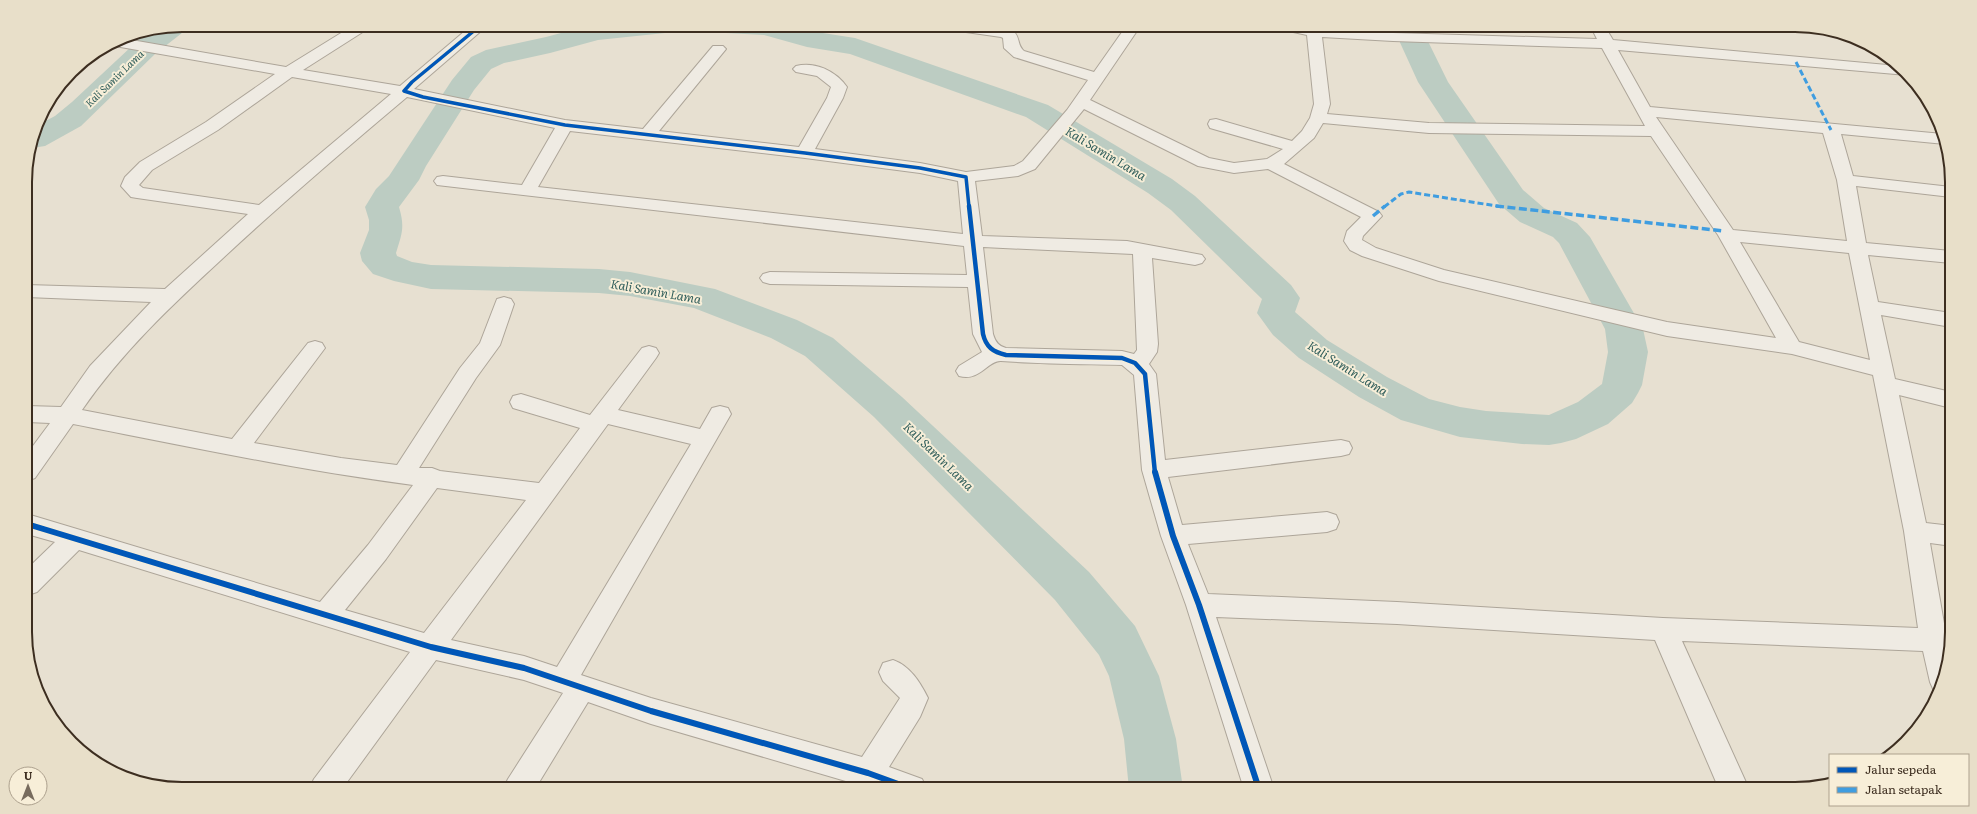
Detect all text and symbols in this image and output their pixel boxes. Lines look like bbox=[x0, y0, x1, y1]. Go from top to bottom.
water label: Kali Samin Lama bbox=[81, 46, 147, 110]
water label: Kali Samin Lama bbox=[1062, 122, 1150, 184]
water label: Kali Samin Lama bbox=[609, 274, 703, 308]
water label: Kali Samin Lama bbox=[1304, 336, 1392, 400]
water label: Kali Samin Lama bbox=[900, 418, 978, 494]
legend bbox=[1829, 754, 1969, 806]
text: Jalur sepeda bbox=[1865, 760, 1937, 778]
north arrow bbox=[8, 766, 48, 806]
text: U bbox=[24, 767, 33, 783]
text: Jalan setapak bbox=[1865, 780, 1943, 798]

